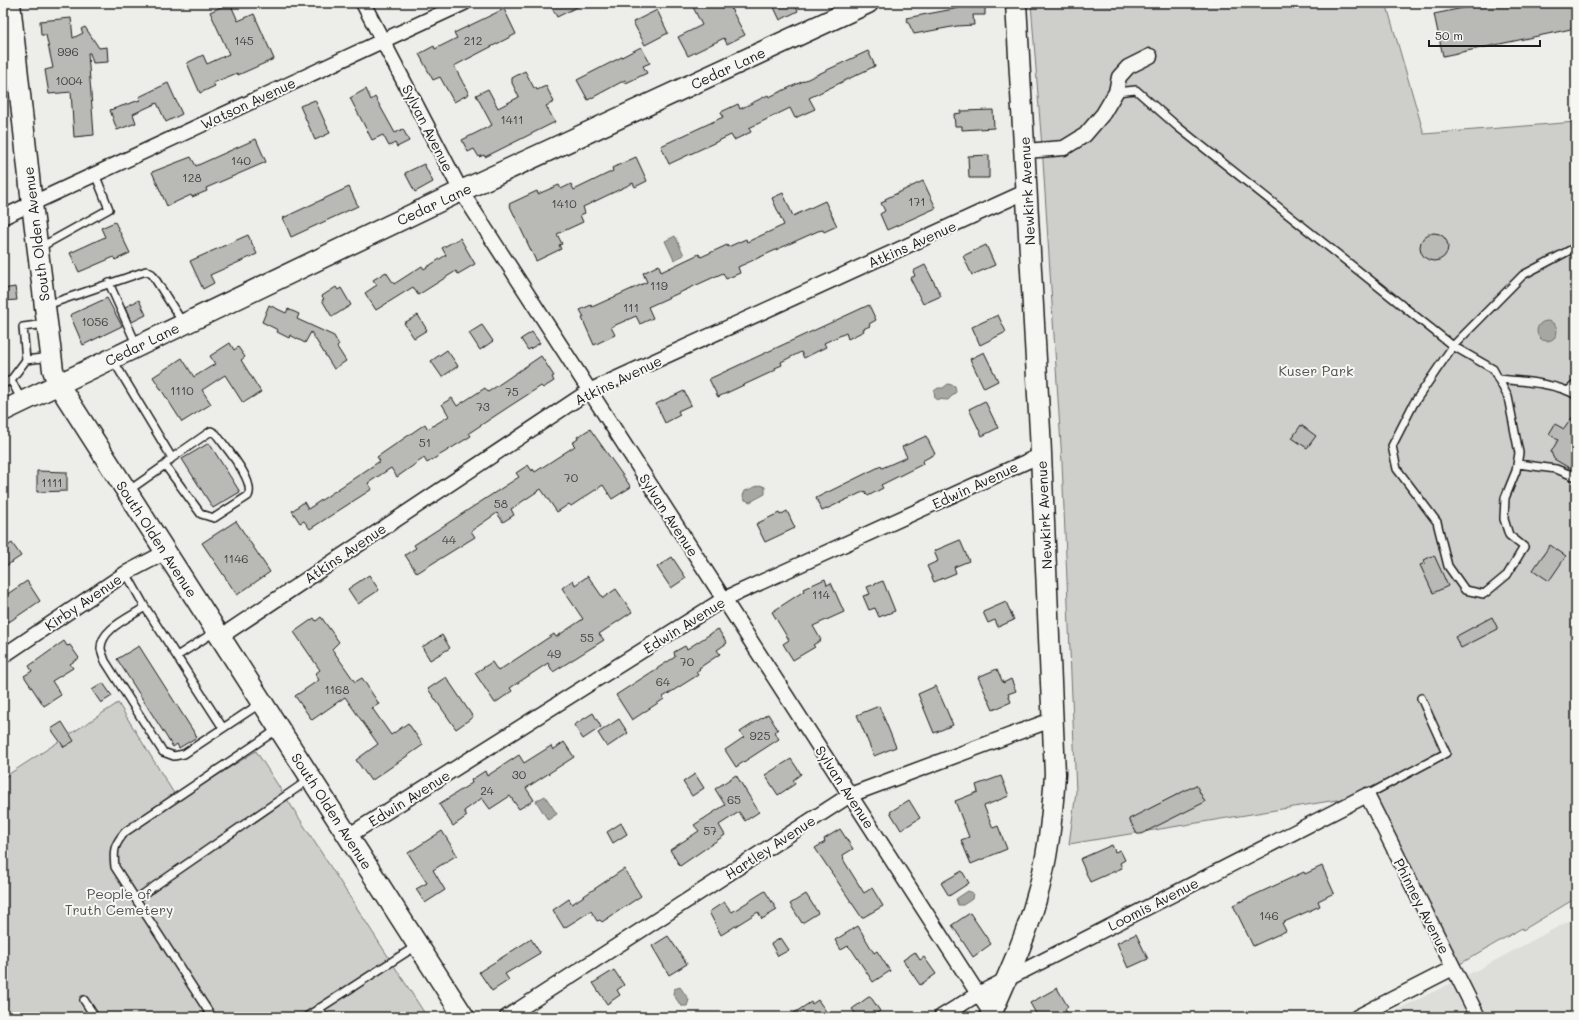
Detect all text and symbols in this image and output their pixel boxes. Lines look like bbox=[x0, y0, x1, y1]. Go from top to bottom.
scale bar bbox=[1429, 22, 1540, 48]
text: 50 m bbox=[1435, 27, 1463, 43]
house number: 145 bbox=[234, 32, 254, 48]
house number: 212 bbox=[464, 32, 482, 48]
street label: Cedar Lane bbox=[688, 42, 768, 94]
house number: 996 bbox=[57, 43, 79, 59]
house number: 1004 bbox=[55, 72, 83, 88]
street label: Watson Avenue bbox=[197, 73, 299, 133]
street label: Sylvan Avenue bbox=[398, 81, 458, 175]
house number: 1411 bbox=[500, 111, 524, 127]
street label: Newkirk Avenue bbox=[1015, 136, 1039, 246]
house number: 140 bbox=[231, 152, 252, 168]
street label: South Olden Avenue bbox=[18, 166, 54, 302]
house number: 128 bbox=[182, 169, 202, 185]
street label: Cedar Lane bbox=[394, 178, 474, 230]
house number: 171 bbox=[908, 193, 926, 209]
house number: 1410 bbox=[551, 195, 577, 211]
street label: Atkins Avenue bbox=[865, 216, 959, 272]
house number: 119 bbox=[650, 277, 668, 293]
house number: 111 bbox=[623, 299, 639, 315]
house number: 1056 bbox=[81, 313, 109, 329]
street label: Cedar Lane bbox=[102, 318, 182, 370]
street label: Atkins Avenue bbox=[571, 351, 665, 409]
park label: Kuser Park bbox=[1279, 361, 1353, 380]
house number: 1110 bbox=[170, 382, 194, 398]
house number: 75 bbox=[505, 383, 519, 399]
house number: 73 bbox=[476, 398, 490, 414]
house number: 51 bbox=[419, 434, 431, 450]
street label: Edwin Avenue bbox=[929, 457, 1021, 513]
street label: Newkirk Avenue bbox=[1032, 460, 1056, 570]
house number: 70 bbox=[564, 469, 579, 485]
street label: Sylvan Avenue bbox=[635, 470, 703, 560]
house number: 1111 bbox=[41, 474, 63, 490]
street label: South Olden Avenue bbox=[112, 477, 202, 601]
house number: 58 bbox=[494, 495, 508, 511]
street label: Atkins Avenue bbox=[300, 519, 390, 587]
house number: 44 bbox=[442, 531, 456, 547]
house number: 1146 bbox=[223, 550, 249, 566]
street label: Kirby Avenue bbox=[41, 569, 125, 635]
house number: 114 bbox=[812, 586, 830, 602]
street label: Edwin Avenue bbox=[640, 592, 728, 658]
house number: 55 bbox=[580, 629, 594, 645]
house number: 49 bbox=[547, 645, 561, 661]
house number: 70 bbox=[680, 653, 695, 669]
house number: 64 bbox=[656, 673, 670, 689]
house number: 1168 bbox=[324, 681, 350, 697]
house number: 925 bbox=[750, 727, 770, 743]
street label: Sylvan Avenue bbox=[811, 742, 879, 832]
street label: South Olden Avenue bbox=[287, 749, 377, 873]
street label: Edwin Avenue bbox=[365, 765, 453, 831]
house number: 30 bbox=[512, 766, 527, 782]
house number: 24 bbox=[480, 782, 494, 798]
house number: 65 bbox=[727, 791, 741, 807]
street label: Hartley Avenue bbox=[721, 811, 819, 883]
house number: 57 bbox=[703, 822, 717, 838]
street label: Phinney Avenue bbox=[1390, 855, 1454, 957]
street label: Loomis Avenue bbox=[1105, 873, 1201, 935]
park label: People of Truth Cemetery bbox=[65, 884, 173, 919]
house number: 146 bbox=[1259, 907, 1279, 923]

